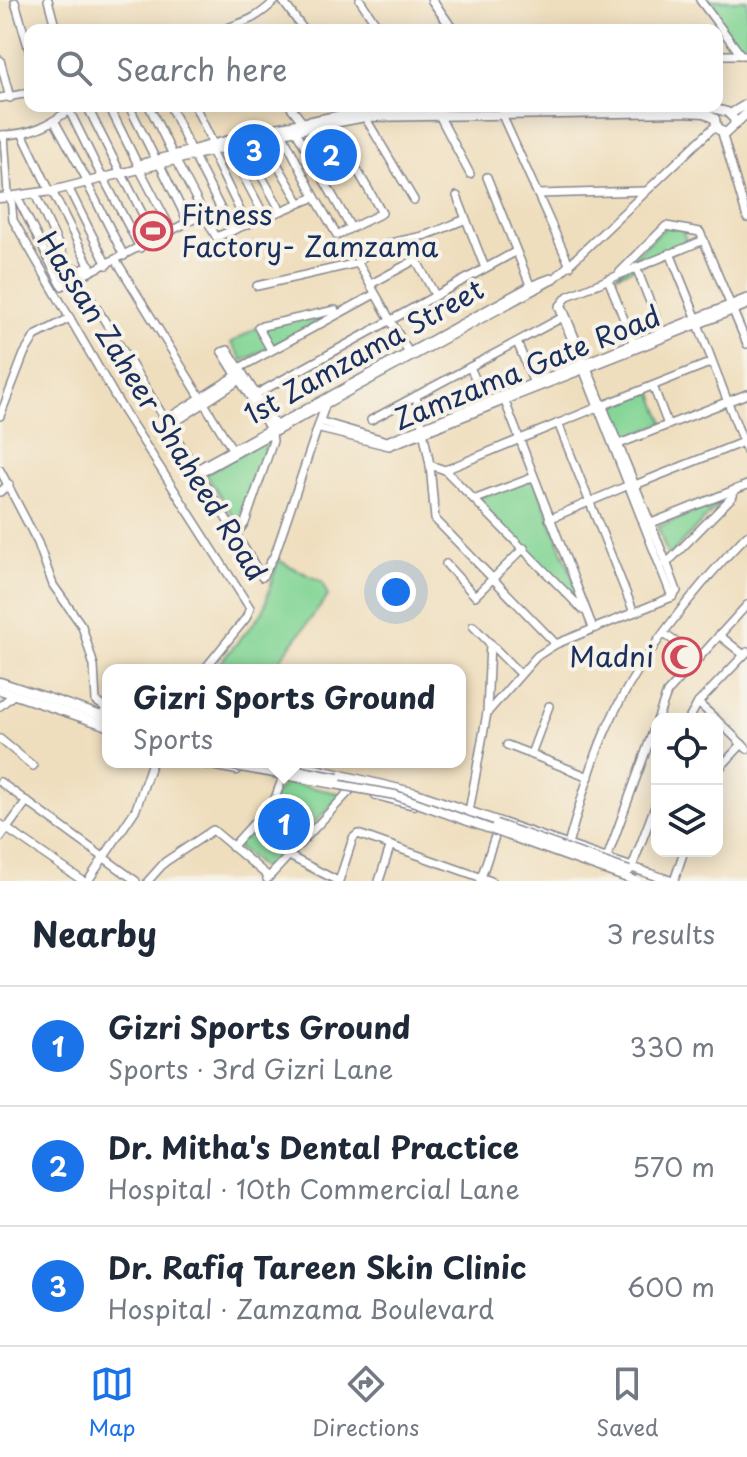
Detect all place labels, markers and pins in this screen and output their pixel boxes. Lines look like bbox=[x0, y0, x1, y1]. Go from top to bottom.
pin: 3 bbox=[228, 120, 280, 180]
pin: 2 bbox=[305, 125, 357, 185]
place label: Fitness Factory- Zamzama bbox=[181, 192, 439, 267]
sports icon: Fitness Factory- Zamzama bbox=[132, 210, 174, 252]
place label: Madni bbox=[569, 634, 654, 677]
mosque icon: Madni bbox=[661, 636, 703, 678]
pin: 1 bbox=[258, 794, 310, 854]

